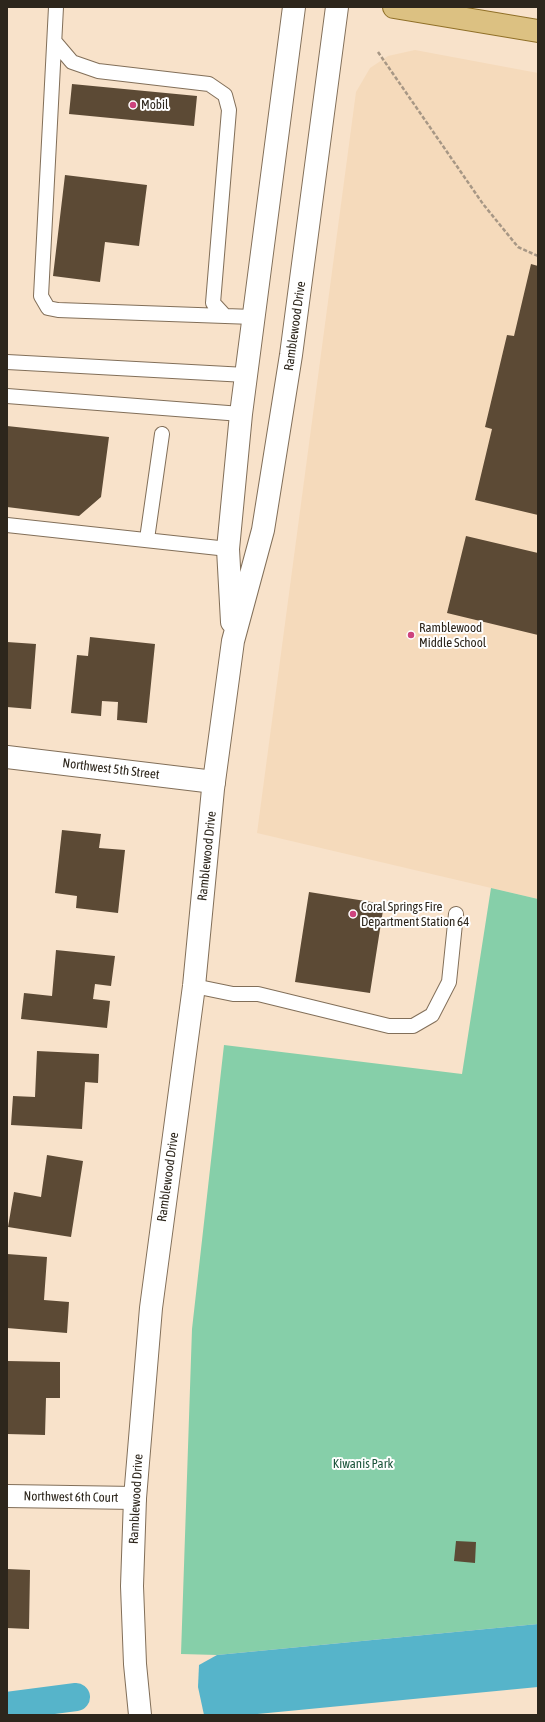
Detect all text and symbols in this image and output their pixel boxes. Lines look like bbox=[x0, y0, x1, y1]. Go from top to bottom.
place label: Mobil bbox=[141, 97, 168, 113]
marker: Mobil bbox=[128, 100, 138, 110]
street label: Ramblewood Drive bbox=[281, 280, 309, 372]
place label: Ramblewood Middle School bbox=[419, 620, 486, 651]
marker: Ramblewood Middle School bbox=[406, 630, 416, 640]
street label: Northwest 5th Street bbox=[62, 755, 160, 783]
street label: Ramblewood Drive bbox=[195, 810, 219, 902]
place label: Coral Springs Fire Department Station 64 bbox=[361, 899, 469, 930]
marker: Coral Springs Fire Department Station 64 bbox=[348, 909, 358, 919]
street label: Ramblewood Drive bbox=[154, 1131, 182, 1223]
street label: Ramblewood Drive bbox=[126, 1454, 146, 1544]
park label: Kiwanis Park bbox=[333, 1456, 393, 1472]
street label: Northwest 6th Court bbox=[23, 1488, 119, 1506]

